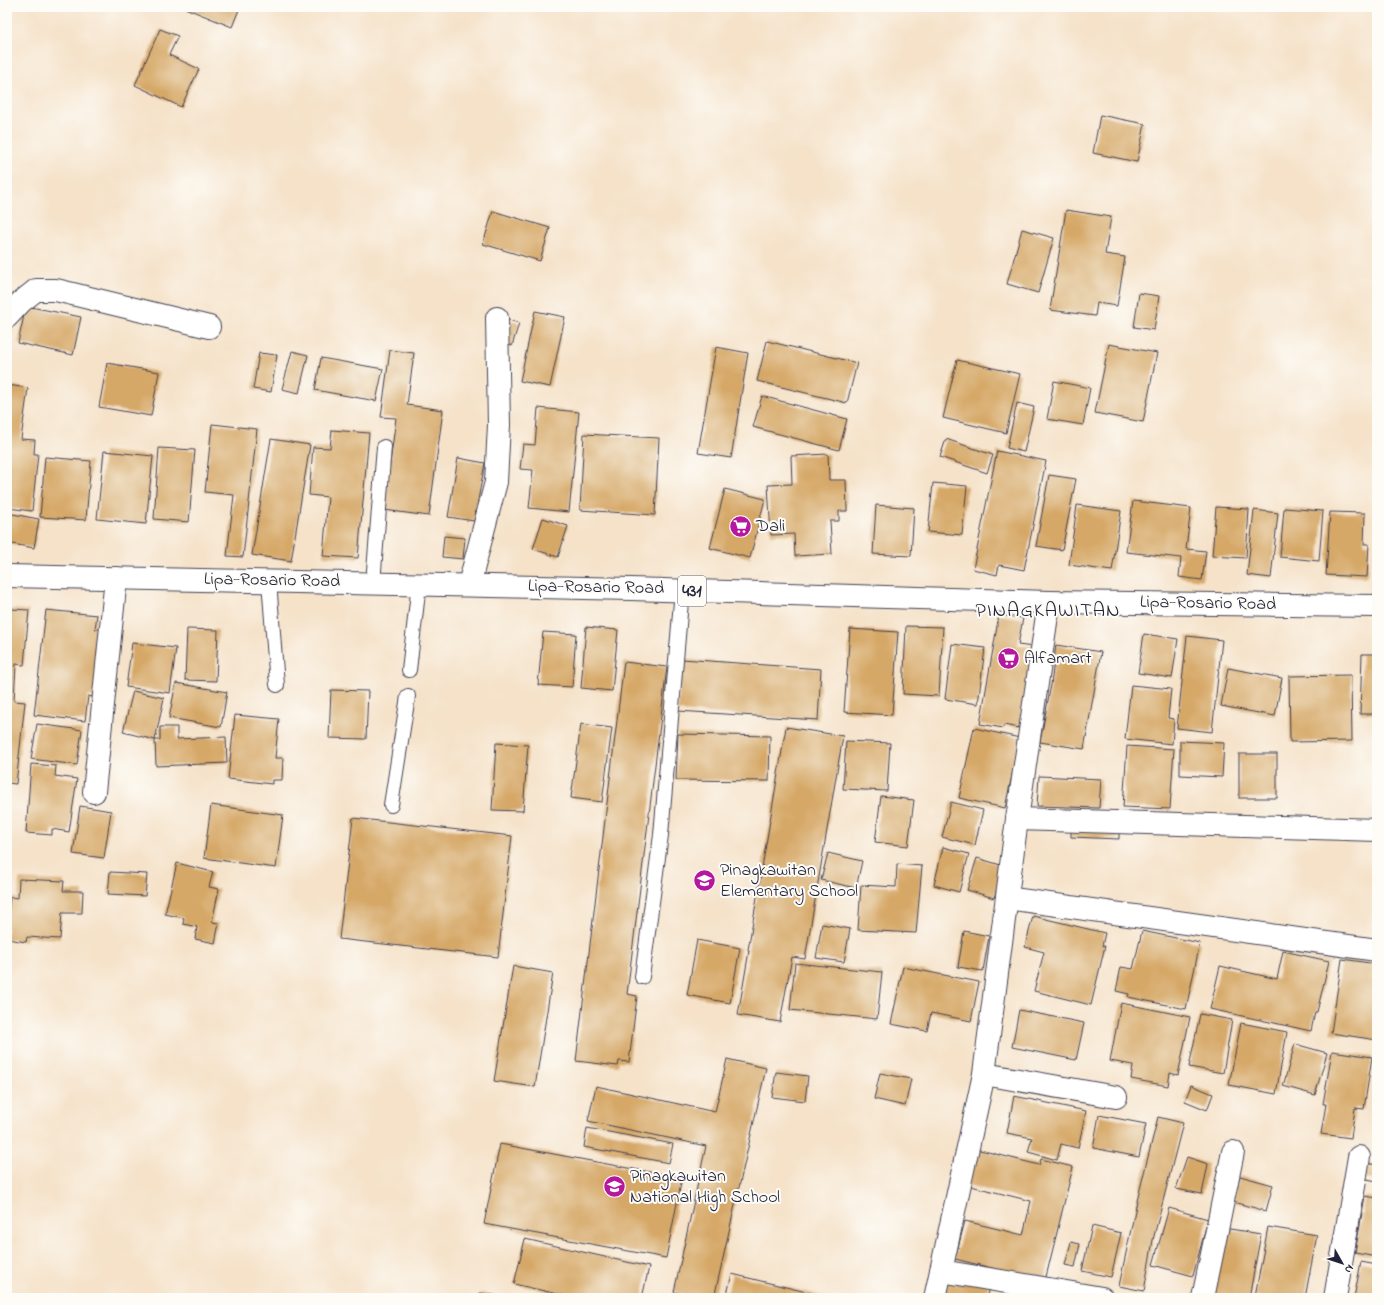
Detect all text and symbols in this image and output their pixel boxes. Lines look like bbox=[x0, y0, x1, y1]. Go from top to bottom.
supermarket icon: Dali bbox=[728, 514, 754, 540]
place label: Dali bbox=[755, 514, 785, 540]
street label: Lipa-Rosario Road bbox=[204, 567, 340, 595]
street label: Lipa-Rosario Road bbox=[528, 574, 664, 602]
road number: 431 bbox=[678, 576, 706, 606]
street label: Lipa-Rosario Road bbox=[1140, 590, 1276, 618]
district label: PINAGKAWITAN bbox=[976, 597, 1120, 626]
supermarket icon: Alfamart bbox=[995, 646, 1021, 672]
place label: Alfamart bbox=[1024, 646, 1092, 672]
place label: Pinagkawitan Elementary School bbox=[720, 858, 858, 905]
school or university icon: Pinagkawitan Elementary School bbox=[692, 868, 718, 894]
place label: Pinagkawitan National High School bbox=[630, 1164, 780, 1212]
school or university icon: Pinagkawitan National High School bbox=[602, 1174, 628, 1200]
north arrow bbox=[1322, 1243, 1362, 1283]
text: N bbox=[1340, 1261, 1358, 1277]

